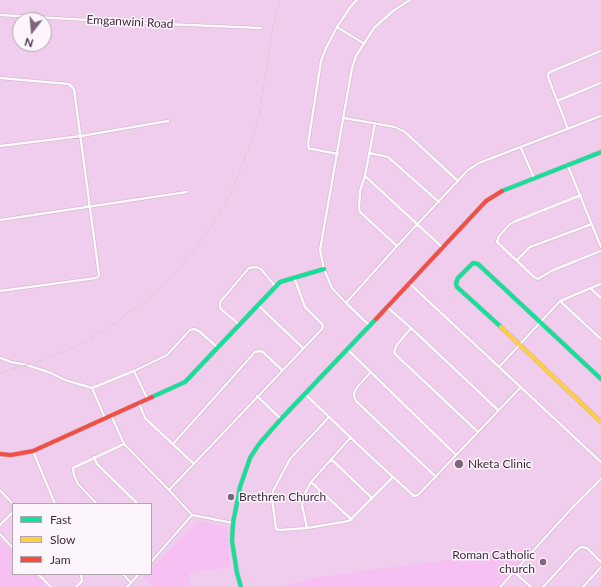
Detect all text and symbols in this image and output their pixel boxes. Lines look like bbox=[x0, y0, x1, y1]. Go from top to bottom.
north arrow bbox=[12, 12, 52, 52]
street label: Emganwini Road bbox=[86, 13, 174, 31]
text: N bbox=[23, 36, 35, 50]
place label: Nketa Clinic bbox=[468, 457, 531, 471]
marker: Nketa Clinic bbox=[453, 458, 465, 470]
place label: Brethren Church bbox=[239, 490, 326, 504]
marker: Brethren Church bbox=[226, 492, 236, 502]
legend bbox=[12, 503, 152, 575]
text: Fast bbox=[50, 512, 71, 527]
text: Slow bbox=[50, 532, 75, 547]
place label: Roman Catholic church bbox=[452, 548, 535, 576]
text: Jam bbox=[50, 552, 71, 567]
marker: Roman Catholic church bbox=[538, 557, 548, 567]

